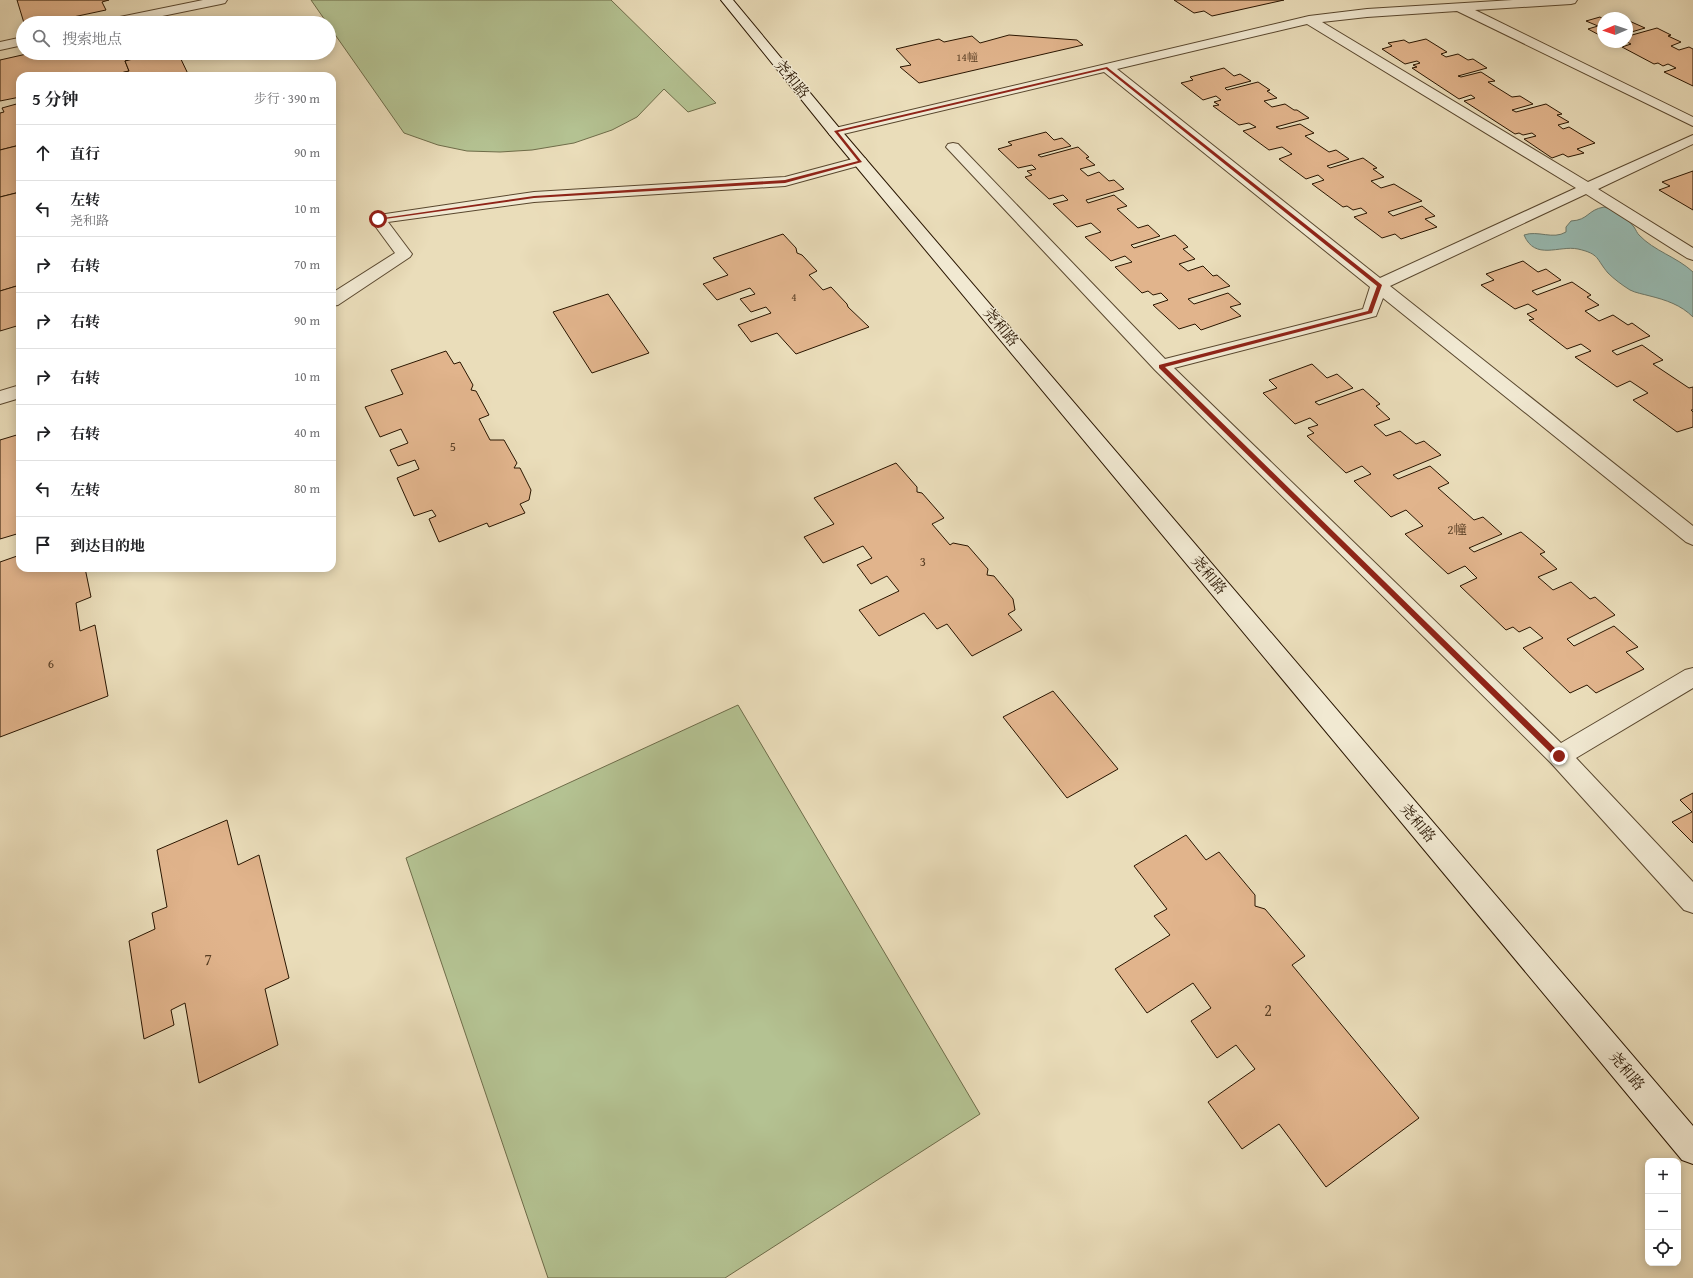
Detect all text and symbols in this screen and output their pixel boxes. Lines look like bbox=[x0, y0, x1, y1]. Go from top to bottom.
north arrow bbox=[1597, 12, 1633, 48]
search box bbox=[16, 16, 336, 60]
icon: search bbox=[30, 27, 52, 49]
text: 搜索地点 bbox=[62, 28, 122, 49]
house number: 14幢 bbox=[956, 49, 978, 65]
street label: 尧和路 bbox=[770, 55, 815, 103]
text: 5 分钟 bbox=[32, 86, 79, 111]
text: 步行 · 390 m bbox=[254, 89, 320, 108]
icon: ahead bbox=[32, 142, 54, 164]
text: 直行 bbox=[70, 143, 100, 164]
text: 90 m bbox=[294, 143, 320, 162]
text: 左转 bbox=[70, 189, 100, 210]
icon: left bbox=[32, 198, 54, 220]
text: 10 m bbox=[294, 199, 320, 218]
route start bbox=[369, 210, 387, 228]
text: 尧和路 bbox=[70, 211, 109, 230]
icon: right bbox=[32, 254, 54, 276]
text: 右转 bbox=[70, 255, 100, 276]
text: 70 m bbox=[294, 255, 320, 274]
house number: 4 bbox=[791, 289, 797, 305]
street label: 尧和路 bbox=[979, 303, 1024, 351]
icon: right bbox=[32, 310, 54, 332]
text: 右转 bbox=[70, 311, 100, 332]
text: 90 m bbox=[294, 311, 320, 330]
icon: right bbox=[32, 366, 54, 388]
text: 右转 bbox=[70, 367, 100, 388]
text: 10 m bbox=[294, 367, 320, 386]
icon: right bbox=[32, 422, 54, 444]
text: 右转 bbox=[70, 423, 100, 444]
text: 40 m bbox=[294, 423, 320, 442]
house number: 5 bbox=[450, 437, 456, 456]
icon: left bbox=[32, 478, 54, 500]
text: 左转 bbox=[70, 479, 100, 500]
text: 80 m bbox=[294, 479, 320, 498]
house number: 2幢 bbox=[1447, 520, 1467, 539]
icon: arrive bbox=[32, 534, 54, 556]
text: 到达目的地 bbox=[70, 535, 145, 556]
street label: 尧和路 bbox=[1187, 551, 1232, 599]
house number: 3 bbox=[920, 552, 926, 571]
house number: 6 bbox=[48, 654, 54, 673]
route end bbox=[1550, 747, 1568, 765]
street label: 尧和路 bbox=[1396, 799, 1441, 847]
house number: 7 bbox=[204, 947, 212, 971]
house number: 2 bbox=[1264, 998, 1272, 1022]
street label: 尧和路 bbox=[1605, 1047, 1650, 1095]
map controls bbox=[1645, 1158, 1681, 1266]
button: + bbox=[1645, 1158, 1681, 1194]
button: − bbox=[1645, 1194, 1681, 1230]
button: locate bbox=[1645, 1230, 1681, 1266]

